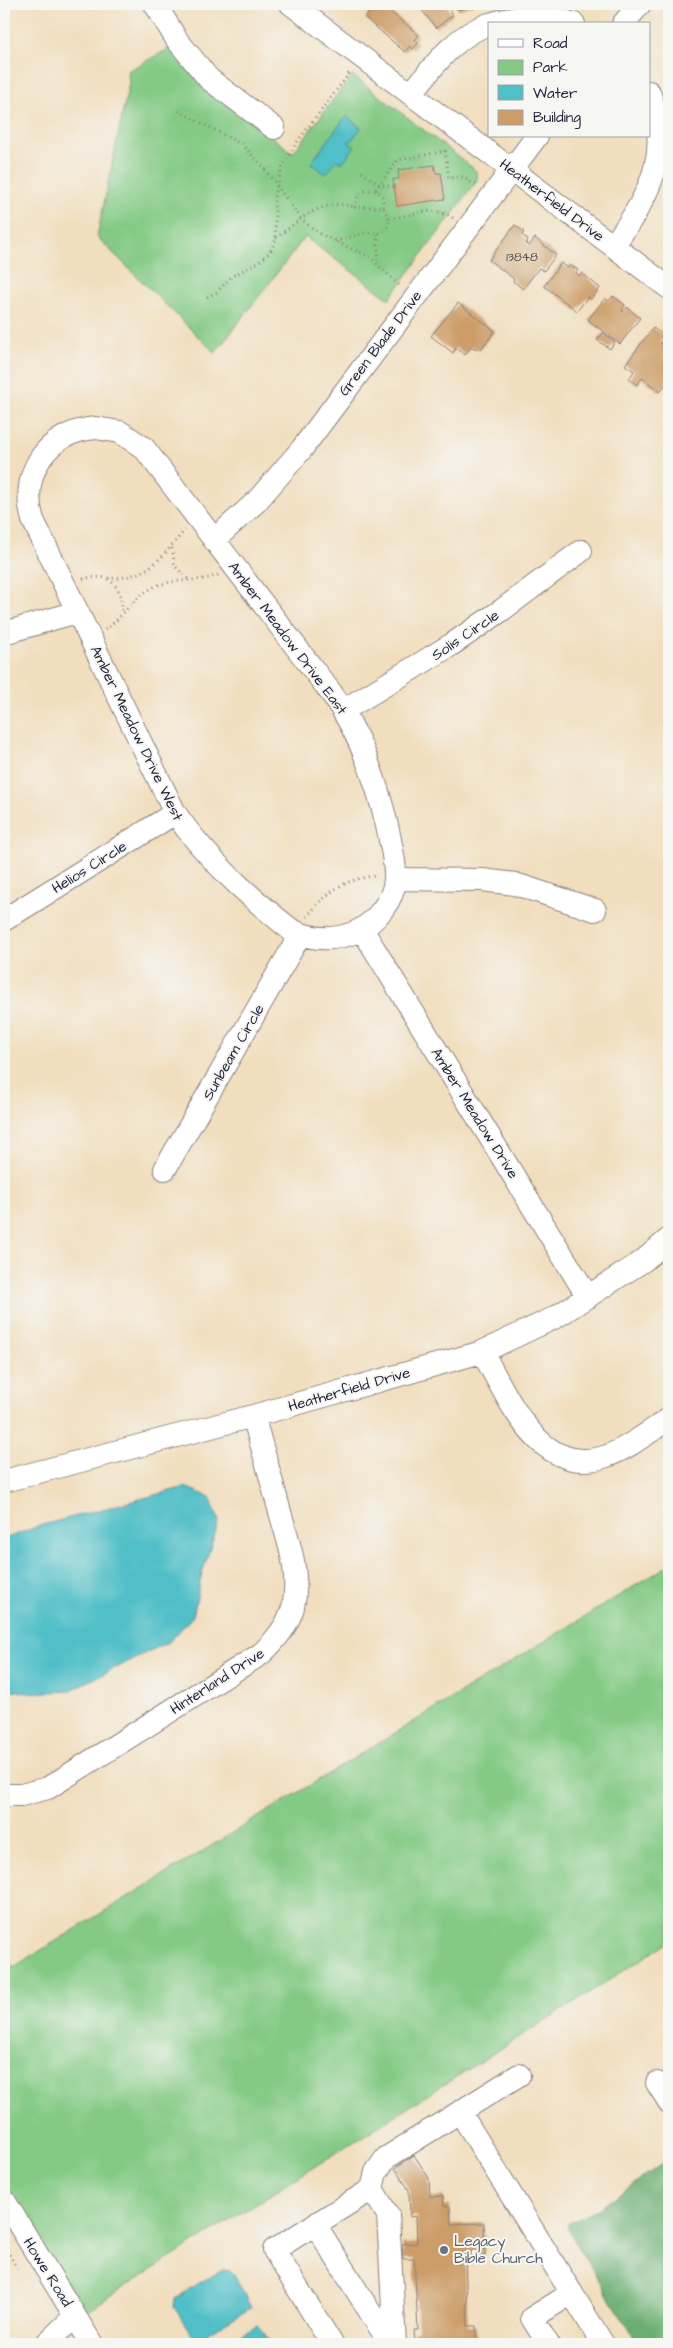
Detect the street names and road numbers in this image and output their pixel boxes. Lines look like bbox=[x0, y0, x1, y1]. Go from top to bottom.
street label: Heatherfield Drive bbox=[495, 154, 608, 247]
street label: Green Blade Drive bbox=[334, 286, 427, 400]
street label: Amber Meadow Drive East bbox=[223, 557, 352, 719]
street label: Solis Circle bbox=[427, 605, 503, 666]
street label: Amber Meadow Drive West bbox=[85, 642, 188, 824]
street label: Helios Circle bbox=[48, 836, 131, 899]
street label: Sunbeam Circle bbox=[197, 1000, 269, 1104]
street label: Amber Meadow Drive bbox=[426, 1044, 523, 1183]
street label: Heatherfield Drive bbox=[286, 1362, 413, 1417]
street label: Hinterland Drive bbox=[166, 1643, 269, 1720]
street label: Howe Road bbox=[18, 2234, 77, 2311]

